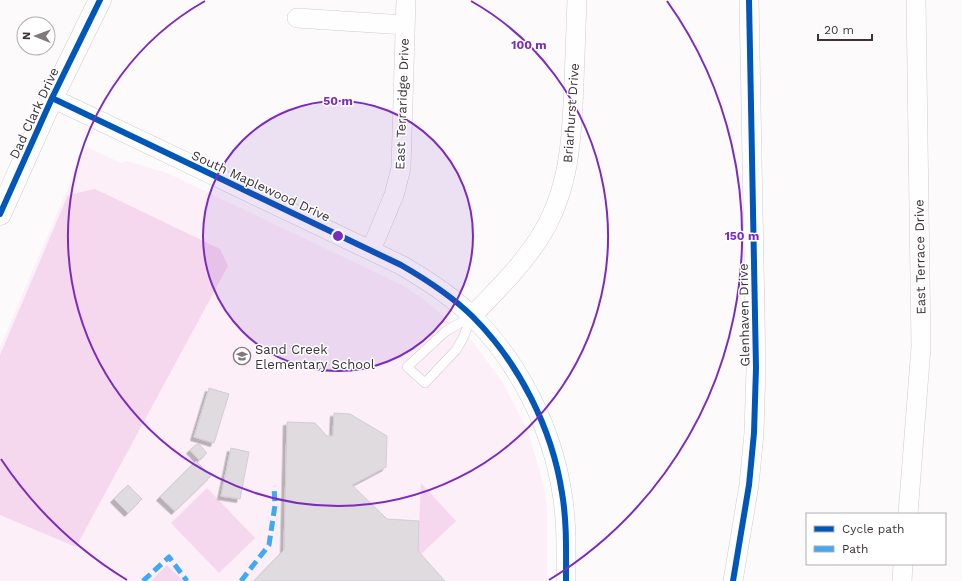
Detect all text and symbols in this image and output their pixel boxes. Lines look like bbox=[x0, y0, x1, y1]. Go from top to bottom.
north arrow bbox=[16, 16, 56, 56]
scale bar bbox=[818, 16, 872, 42]
text: 20 m bbox=[824, 23, 854, 37]
text: N bbox=[20, 32, 33, 40]
street label: East Terraridge Drive bbox=[392, 38, 412, 170]
text: 100 m bbox=[511, 38, 547, 52]
street label: Briarhurst Drive bbox=[560, 63, 582, 163]
street label: Dad Clark Drive bbox=[6, 65, 62, 161]
text: 50 m bbox=[323, 94, 353, 108]
street label: South Maplewood Drive bbox=[189, 147, 333, 225]
street label: East Terrace Drive bbox=[911, 199, 929, 315]
centre of rings bbox=[331, 229, 345, 243]
text: 150 m bbox=[725, 229, 759, 243]
street label: Glenhaven Drive bbox=[736, 263, 752, 367]
place label: Sand Creek Elementary School bbox=[255, 342, 375, 372]
school or university icon: Sand Creek Elementary School bbox=[232, 346, 252, 366]
legend bbox=[806, 513, 946, 565]
text: Cycle path bbox=[842, 522, 904, 536]
text: Path bbox=[842, 542, 868, 556]

